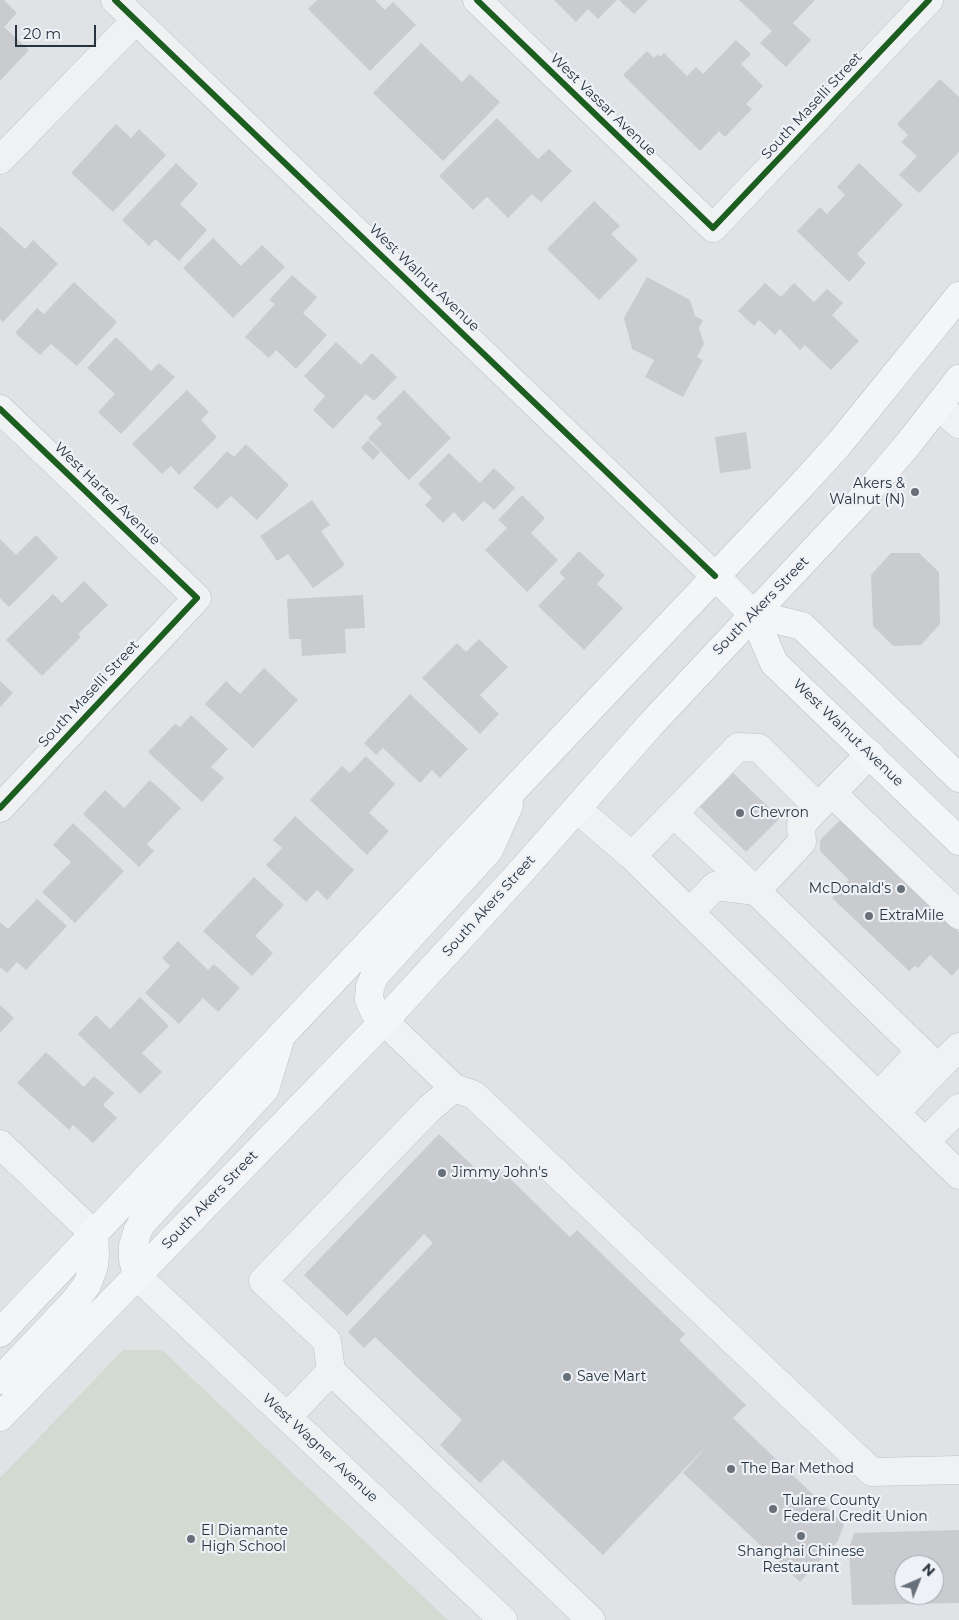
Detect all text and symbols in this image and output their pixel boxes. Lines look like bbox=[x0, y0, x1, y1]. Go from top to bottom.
scale bar bbox=[18, 15, 99, 47]
text: 20 m bbox=[23, 24, 61, 43]
street label: South Maselli Street bbox=[758, 49, 866, 163]
street label: West Vassar Avenue bbox=[547, 50, 659, 160]
street label: West Walnut Avenue bbox=[365, 221, 483, 335]
street label: West Harter Avenue bbox=[50, 439, 164, 549]
place label: Akers & Walnut (N) bbox=[829, 476, 905, 508]
marker: Akers & Walnut (N) bbox=[909, 486, 921, 498]
street label: South Akers Street bbox=[710, 553, 812, 659]
street label: South Maselli Street bbox=[35, 637, 143, 751]
street label: West Walnut Avenue bbox=[789, 676, 907, 790]
place label: Chevron bbox=[750, 805, 809, 821]
marker: Chevron bbox=[734, 807, 746, 819]
street label: South Akers Street bbox=[439, 852, 539, 960]
place label: McDonald's bbox=[809, 881, 891, 897]
marker: McDonald's bbox=[895, 883, 907, 895]
place label: ExtraMile bbox=[879, 908, 944, 924]
marker: ExtraMile bbox=[863, 910, 875, 922]
street label: South Akers Street bbox=[159, 1147, 261, 1253]
place label: Jimmy John's bbox=[452, 1165, 548, 1181]
marker: Jimmy John's bbox=[436, 1167, 448, 1179]
place label: Save Mart bbox=[577, 1369, 646, 1385]
marker: Save Mart bbox=[561, 1371, 573, 1383]
street label: West Wagner Avenue bbox=[259, 1390, 381, 1506]
place label: The Bar Method bbox=[741, 1461, 854, 1477]
marker: The Bar Method bbox=[725, 1463, 737, 1475]
place label: Tulare County Federal Credit Union bbox=[783, 1493, 928, 1525]
marker: Tulare County Federal Credit Union bbox=[767, 1503, 779, 1515]
place label: El Diamante High School bbox=[201, 1523, 288, 1555]
marker: Shanghai Chinese Restaurant bbox=[795, 1530, 807, 1542]
marker: El Diamante High School bbox=[185, 1533, 197, 1545]
place label: Shanghai Chinese Restaurant bbox=[738, 1544, 864, 1576]
north arrow bbox=[894, 1555, 944, 1605]
text: N bbox=[918, 1560, 939, 1580]

